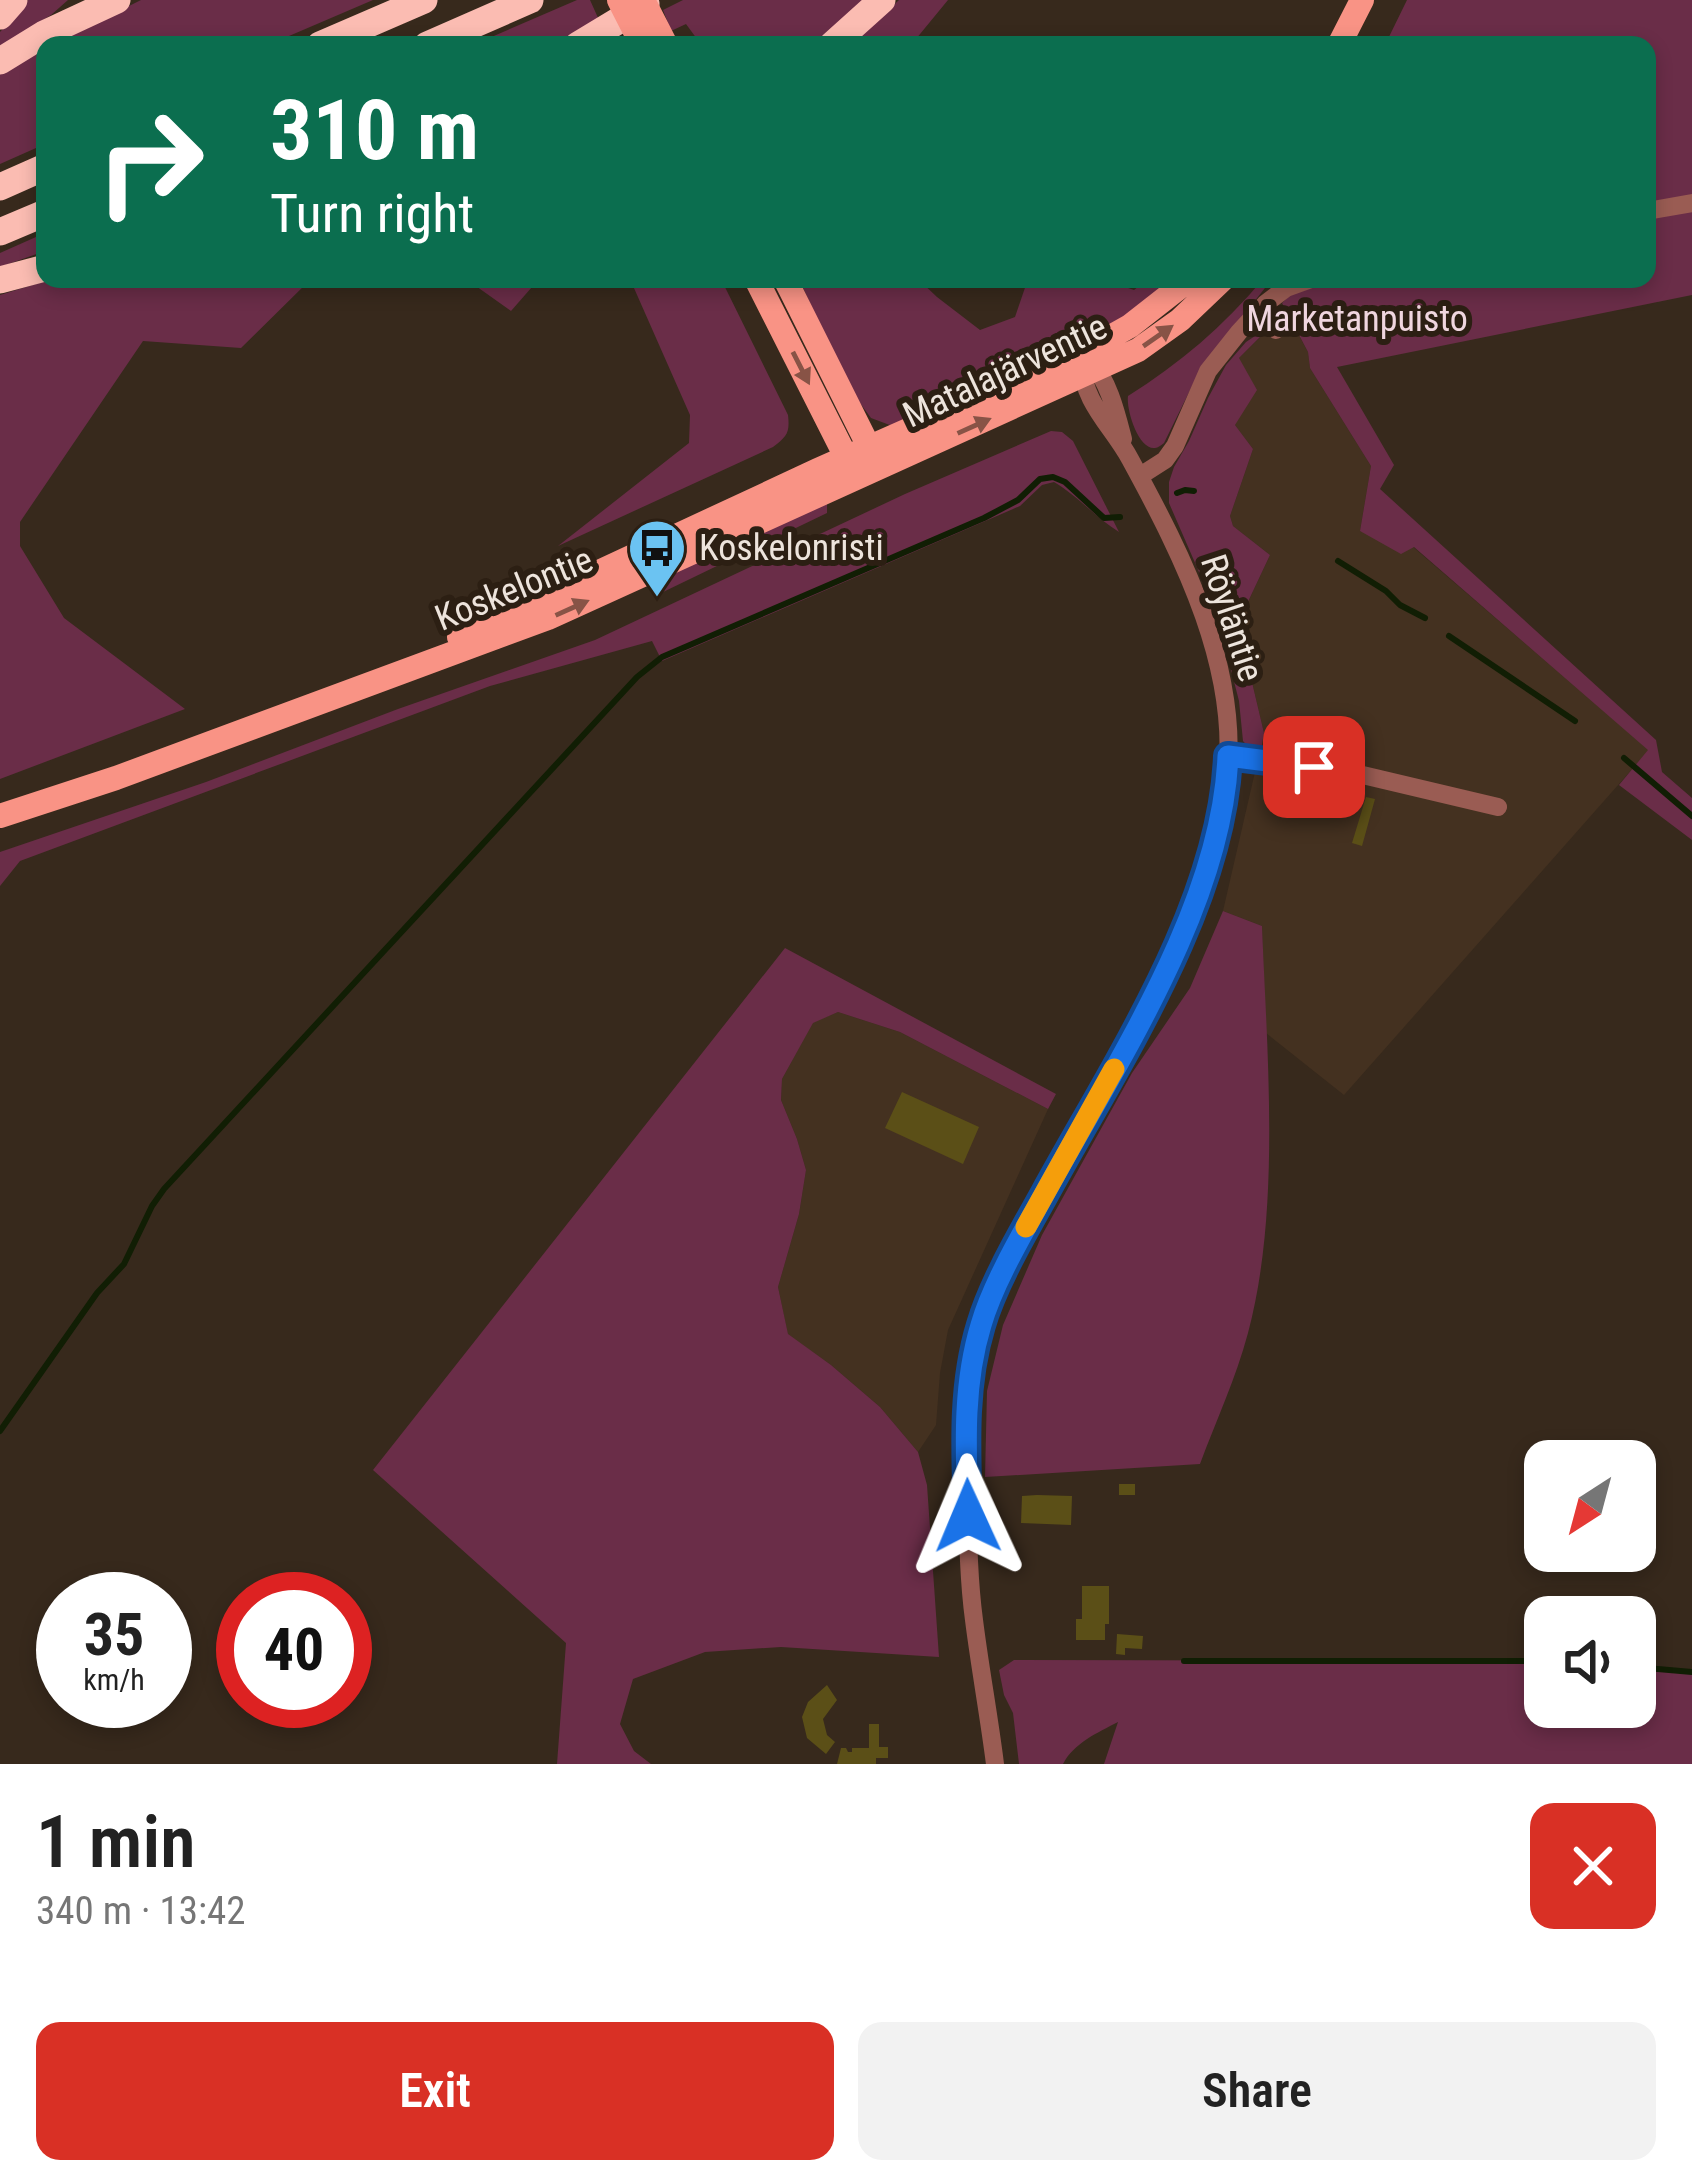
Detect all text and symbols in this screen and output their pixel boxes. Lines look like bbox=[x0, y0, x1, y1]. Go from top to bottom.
text: 310 m bbox=[270, 81, 479, 180]
icon: right bbox=[72, 84, 228, 240]
text: Turn right bbox=[270, 182, 474, 245]
park label: Marketanpuisto bbox=[1246, 298, 1468, 340]
street label: Matalajärventie bbox=[897, 306, 1113, 436]
one-way arrow bbox=[1142, 325, 1174, 348]
one-way arrow bbox=[791, 351, 811, 385]
one-way arrow bbox=[957, 416, 992, 436]
bus stop icon: Koskelonristi bbox=[626, 517, 688, 599]
place label: Koskelonristi bbox=[699, 527, 884, 569]
street label: Koskelontie bbox=[429, 538, 599, 640]
street label: Röyläntie bbox=[1192, 549, 1272, 687]
one-way arrow bbox=[555, 597, 590, 617]
pin bbox=[1263, 716, 1365, 818]
icon: arrive bbox=[1281, 734, 1347, 800]
north arrow bbox=[1524, 1440, 1656, 1572]
map controls bbox=[1524, 1440, 1656, 1728]
position arrow bbox=[905, 1453, 1031, 1579]
speed limit sign: 40 bbox=[216, 1572, 372, 1728]
button: sound bbox=[1524, 1596, 1656, 1728]
text: 35 bbox=[84, 1599, 144, 1670]
text: km/h bbox=[83, 1662, 145, 1697]
text: 1 min bbox=[36, 1800, 195, 1885]
button: close bbox=[1530, 1803, 1656, 1929]
text: 340 m · 13:42 bbox=[36, 1888, 246, 1934]
button: Exit bbox=[36, 2022, 834, 2160]
button: Share bbox=[858, 2022, 1656, 2160]

